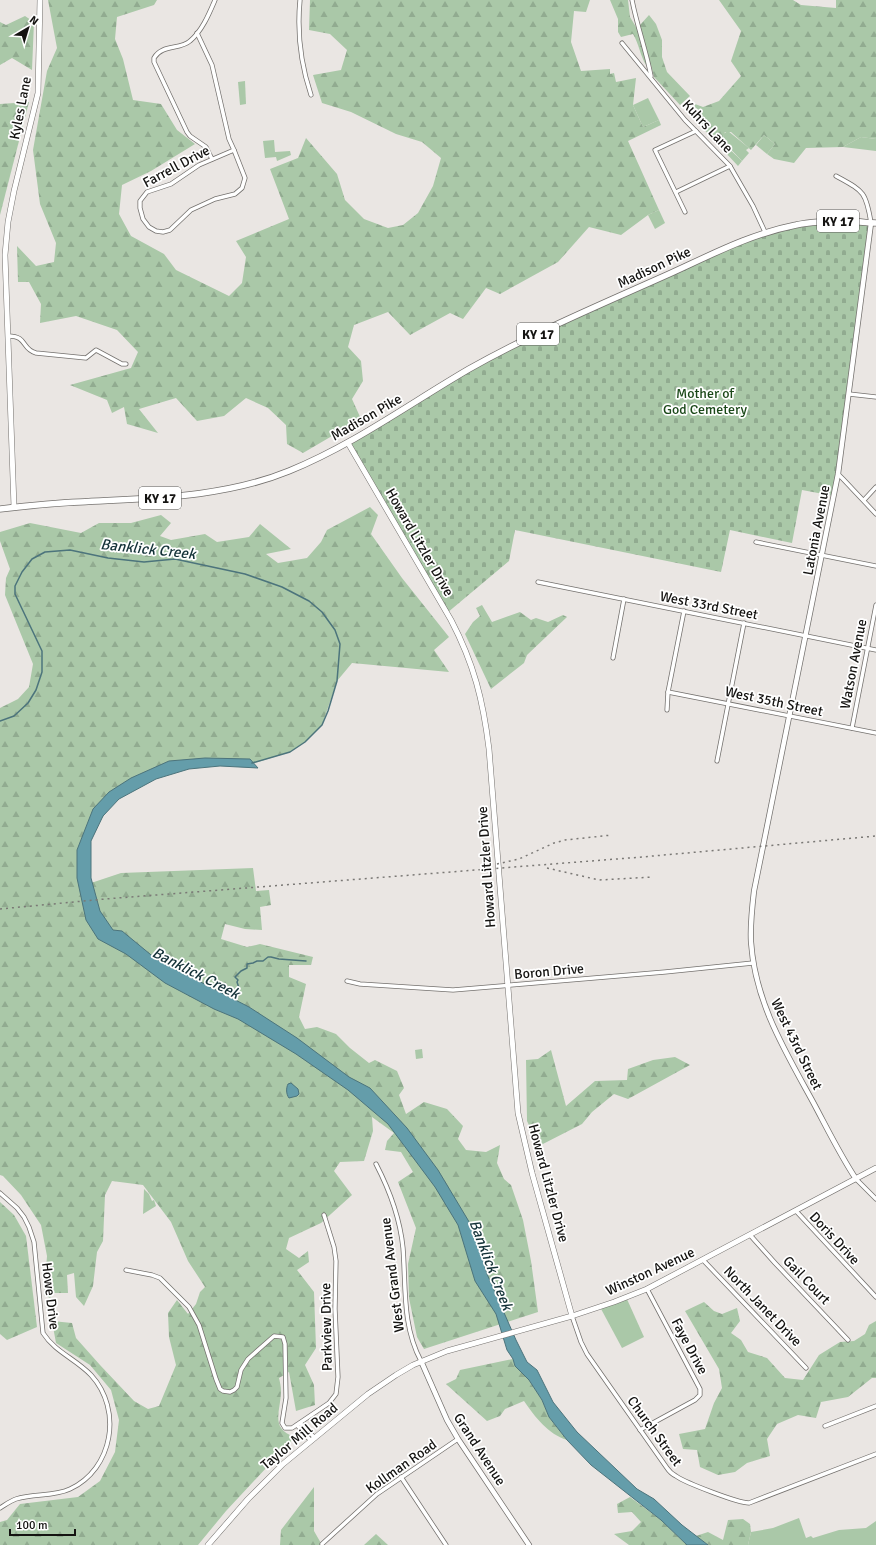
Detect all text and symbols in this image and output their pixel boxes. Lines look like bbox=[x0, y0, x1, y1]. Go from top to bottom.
north arrow bbox=[8, 8, 48, 48]
text: N bbox=[27, 13, 41, 28]
street label: Kyles Lane bbox=[6, 75, 35, 141]
street label: Kuhrs Lane bbox=[679, 96, 737, 157]
street label: Farrell Drive bbox=[140, 142, 213, 191]
road number: KY 17 bbox=[817, 210, 859, 232]
street label: Madison Pike bbox=[615, 243, 694, 292]
road number: KY 17 bbox=[517, 323, 559, 345]
park label: Mother of God Cemetery bbox=[663, 385, 748, 418]
street label: Madison Pike bbox=[328, 390, 405, 445]
street label: Latonia Avenue bbox=[799, 484, 834, 577]
street label: Howard Litzler Drive bbox=[382, 485, 457, 599]
road number: KY 17 bbox=[139, 487, 181, 509]
water label: Banklick Creek bbox=[100, 535, 198, 563]
street label: West 33rd Street bbox=[658, 588, 759, 623]
street label: Watson Avenue bbox=[836, 618, 871, 710]
street label: West 35th Street bbox=[723, 683, 824, 720]
street label: Howard Litzler Drive bbox=[474, 806, 499, 928]
water label: Banklick Creek bbox=[149, 943, 244, 1003]
street label: Boron Drive bbox=[513, 960, 585, 983]
street label: West 43rd Street bbox=[767, 996, 826, 1093]
street label: Howard Litzler Drive bbox=[525, 1122, 572, 1244]
street label: Doris Drive bbox=[806, 1208, 863, 1268]
street label: West Grand Avenue bbox=[377, 1217, 408, 1333]
water label: Banklick Creek bbox=[466, 1217, 517, 1314]
street label: Winston Avenue bbox=[603, 1243, 697, 1299]
street label: Gail Court bbox=[779, 1253, 834, 1308]
street label: Howe Drive bbox=[38, 1261, 63, 1331]
street label: North Janet Drive bbox=[720, 1263, 805, 1350]
street label: Parkview Drive bbox=[317, 1283, 336, 1371]
street label: Faye Drive bbox=[668, 1315, 712, 1377]
street label: Church Street bbox=[624, 1393, 686, 1470]
street label: Taylor Mill Road bbox=[257, 1399, 341, 1473]
street label: Grand Avenue bbox=[450, 1410, 509, 1489]
street label: Kollman Road bbox=[363, 1436, 440, 1497]
scale bar bbox=[10, 1511, 75, 1537]
text: 100 m bbox=[16, 1518, 48, 1533]

